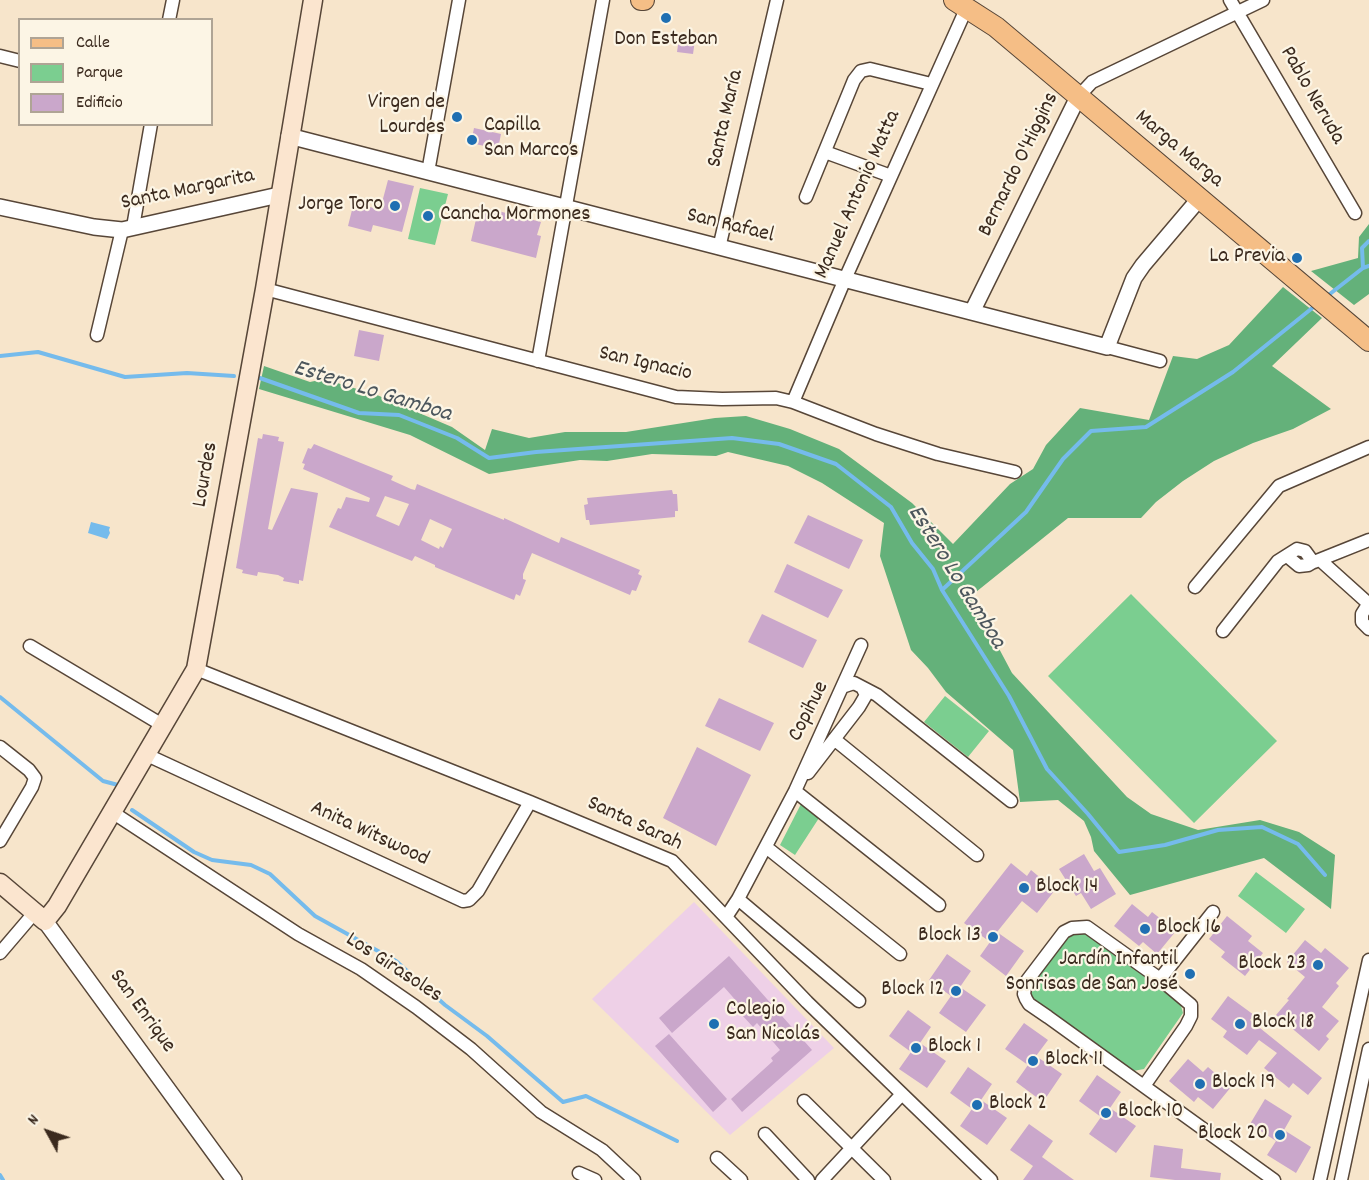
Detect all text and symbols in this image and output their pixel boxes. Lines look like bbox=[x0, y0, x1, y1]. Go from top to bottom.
marker: Don Esteban bbox=[659, 11, 673, 25]
legend bbox=[18, 18, 213, 126]
place label: Don Esteban bbox=[614, 28, 718, 54]
text: Calle bbox=[76, 31, 110, 56]
street label: Pablo Neruda bbox=[1272, 42, 1350, 150]
text: Parque bbox=[76, 61, 123, 86]
street label: Santa María bbox=[703, 68, 751, 170]
street label: Bernardo O'Higgins bbox=[974, 89, 1066, 241]
text: Edificio bbox=[76, 91, 123, 116]
place label: Virgen de Lourdes bbox=[368, 91, 445, 142]
street label: Marga Marga bbox=[1128, 105, 1228, 195]
street label: Manuel Antonio Matta bbox=[810, 107, 908, 283]
marker: Virgen de Lourdes bbox=[450, 110, 464, 124]
place label: Capilla San Marcos bbox=[484, 114, 578, 166]
marker: Capilla San Marcos bbox=[465, 133, 479, 147]
street label: Santa Margarita bbox=[119, 164, 257, 218]
place label: Jorge Toro bbox=[298, 193, 383, 219]
marker: Jorge Toro bbox=[388, 199, 402, 213]
place label: Cancha Mormones bbox=[440, 203, 590, 229]
street label: San Rafael bbox=[684, 203, 776, 251]
marker: Cancha Mormones bbox=[421, 209, 435, 223]
place label: La Previa bbox=[1209, 245, 1285, 271]
marker: La Previa bbox=[1290, 251, 1304, 265]
street label: San Ignacio bbox=[596, 341, 694, 389]
water label: Estero Lo Gamboa bbox=[290, 355, 454, 431]
street label: Lourdes bbox=[188, 440, 226, 510]
water label: Estero Lo Gamboa bbox=[899, 501, 1011, 655]
street label: Copihue bbox=[784, 677, 836, 747]
street label: Santa Sarah bbox=[582, 791, 686, 859]
street label: Anita Witswood bbox=[306, 796, 432, 874]
place label: Block 14 bbox=[1036, 875, 1098, 901]
marker: Block 14 bbox=[1017, 881, 1031, 895]
place label: Block 16 bbox=[1157, 916, 1221, 942]
marker: Block 16 bbox=[1138, 922, 1152, 936]
place label: Block 13 bbox=[918, 924, 981, 950]
street label: Los Girasoles bbox=[340, 928, 446, 1010]
marker: Block 13 bbox=[986, 930, 1000, 944]
place label: Jardín Infantil Sonrisas de San José bbox=[1005, 948, 1178, 999]
place label: Block 23 bbox=[1238, 952, 1306, 978]
marker: Block 23 bbox=[1311, 958, 1325, 972]
street label: San Enrique bbox=[102, 965, 180, 1059]
marker: Jardín Infantil Sonrisas de San José bbox=[1183, 967, 1197, 981]
place label: Block 12 bbox=[881, 978, 944, 1004]
marker: Block 12 bbox=[949, 984, 963, 998]
place label: Colegio San Nicolás bbox=[726, 998, 820, 1050]
place label: Block 18 bbox=[1252, 1011, 1314, 1037]
marker: Colegio San Nicolás bbox=[707, 1017, 721, 1031]
marker: Block 18 bbox=[1233, 1017, 1247, 1031]
place label: Block 1 bbox=[928, 1035, 981, 1061]
marker: Block 1 bbox=[909, 1041, 923, 1055]
place label: Block 11 bbox=[1045, 1048, 1103, 1074]
marker: Block 11 bbox=[1026, 1054, 1040, 1068]
place label: Block 19 bbox=[1212, 1071, 1275, 1097]
marker: Block 19 bbox=[1193, 1077, 1207, 1091]
place label: Block 2 bbox=[989, 1092, 1047, 1118]
marker: Block 2 bbox=[970, 1098, 984, 1112]
place label: Block 10 bbox=[1118, 1100, 1183, 1126]
north arrow bbox=[18, 1102, 78, 1162]
marker: Block 10 bbox=[1099, 1106, 1113, 1120]
text: N bbox=[22, 1110, 45, 1131]
place label: Block 20 bbox=[1198, 1122, 1268, 1148]
marker: Block 20 bbox=[1273, 1128, 1287, 1142]

